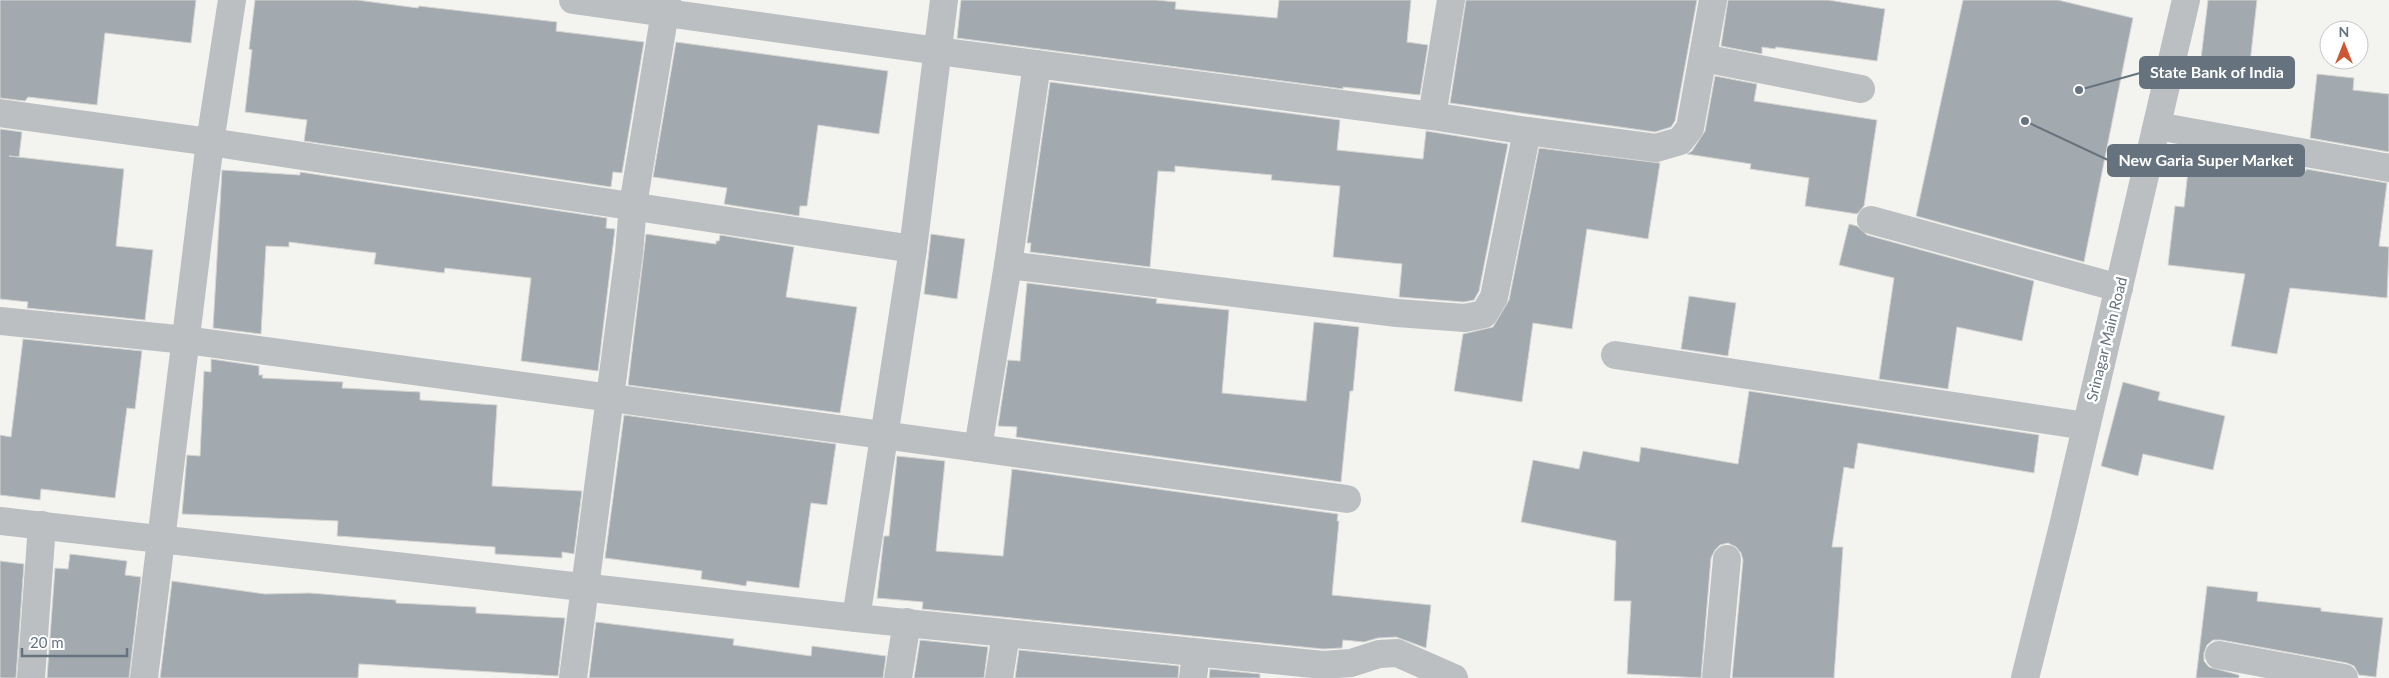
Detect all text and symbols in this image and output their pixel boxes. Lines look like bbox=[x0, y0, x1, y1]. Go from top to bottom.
north arrow bbox=[2319, 20, 2369, 70]
text: N bbox=[2339, 23, 2349, 40]
callout: State Bank of India bbox=[2140, 57, 2294, 88]
text: State Bank of India bbox=[2150, 62, 2284, 81]
callout: New Garia Super Market bbox=[2108, 145, 2304, 176]
text: New Garia Super Market bbox=[2118, 150, 2294, 169]
street label: Srinagar Main Road bbox=[2082, 275, 2130, 403]
scale bar bbox=[22, 626, 128, 658]
text: 20 m bbox=[30, 633, 64, 651]

